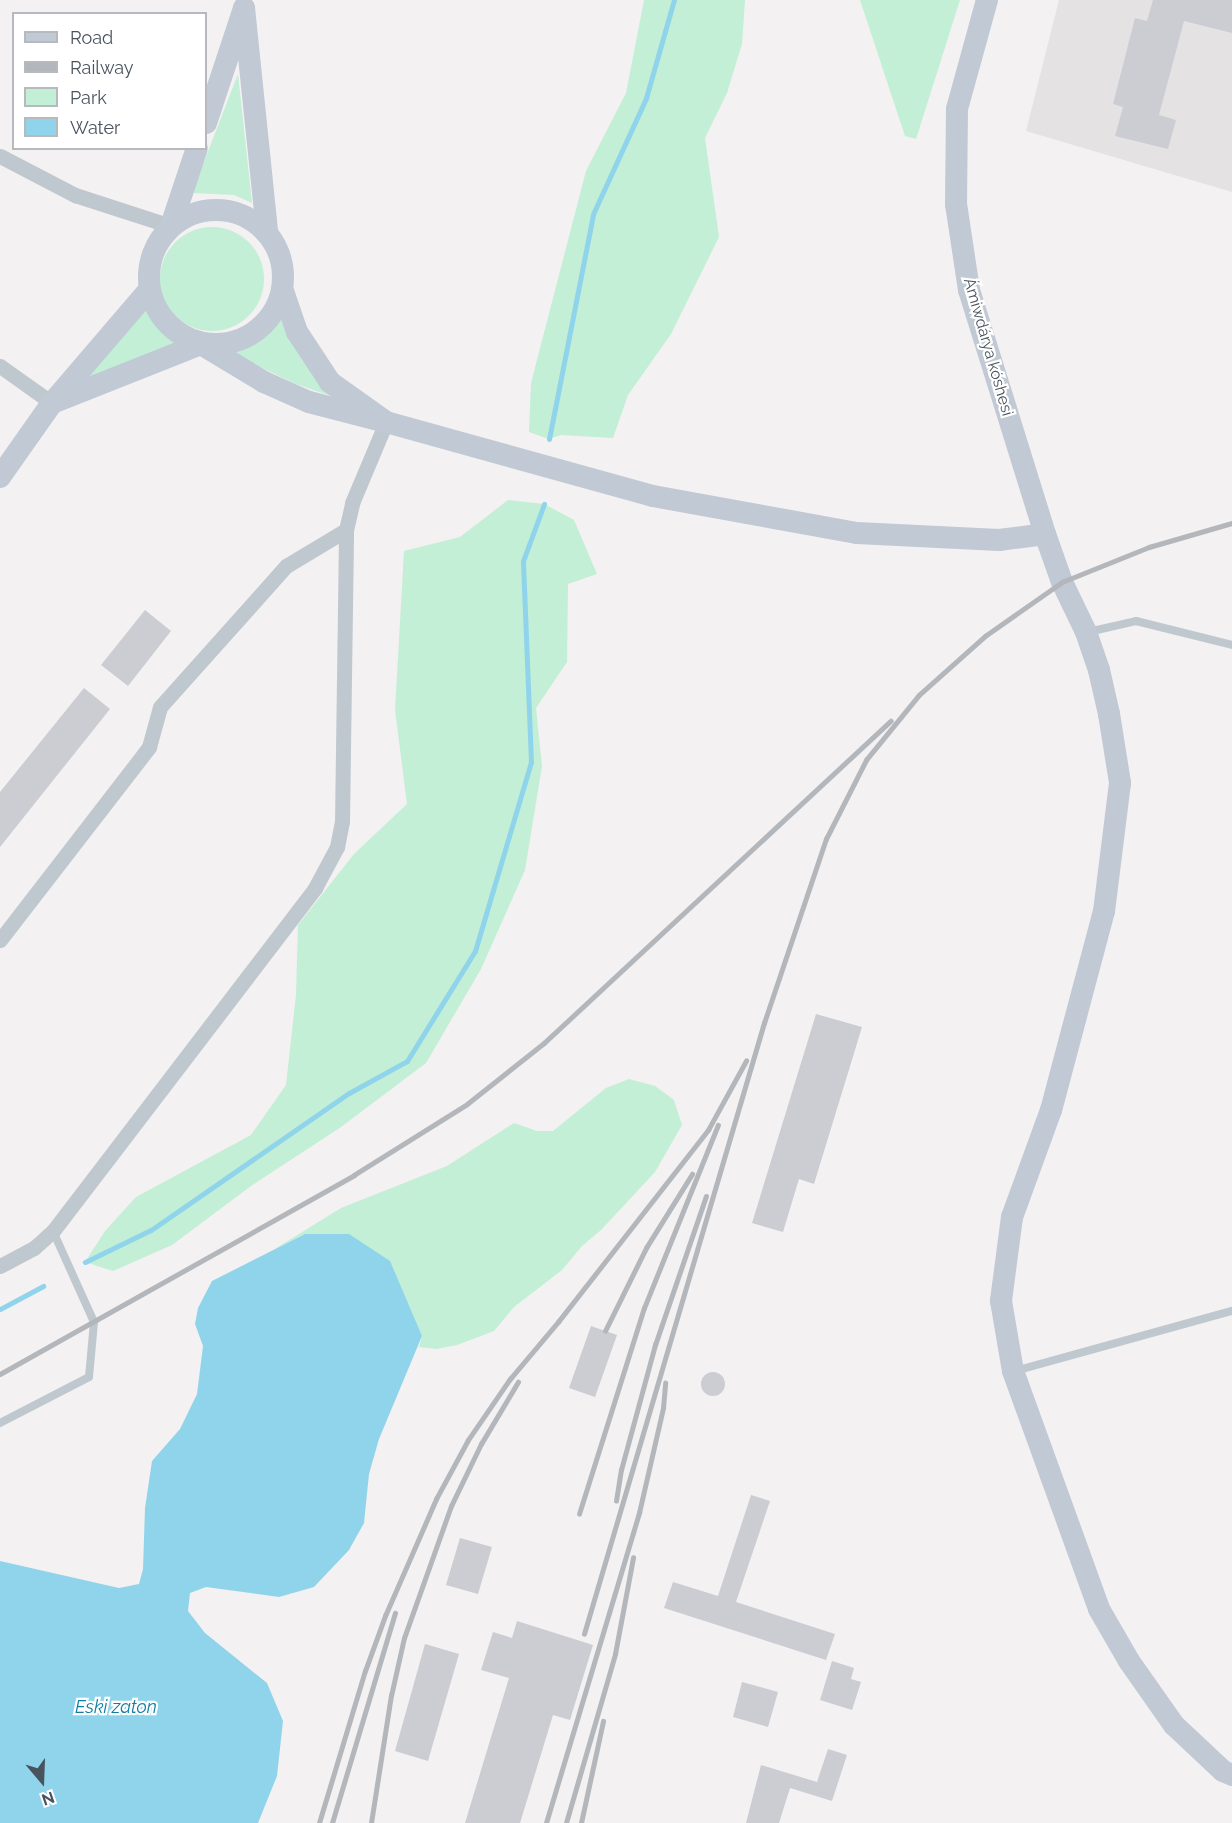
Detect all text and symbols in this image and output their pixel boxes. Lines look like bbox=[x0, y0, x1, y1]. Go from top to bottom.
legend bbox=[12, 12, 207, 150]
text: Road bbox=[70, 27, 113, 48]
text: Railway bbox=[70, 57, 134, 78]
text: Park bbox=[70, 87, 107, 108]
text: Water bbox=[70, 117, 120, 138]
street label: Ámiwdárya kóshesi bbox=[959, 276, 1017, 418]
water label: Eski zaton bbox=[75, 1696, 157, 1718]
north arrow bbox=[12, 1751, 72, 1811]
text: N bbox=[39, 1788, 57, 1809]

